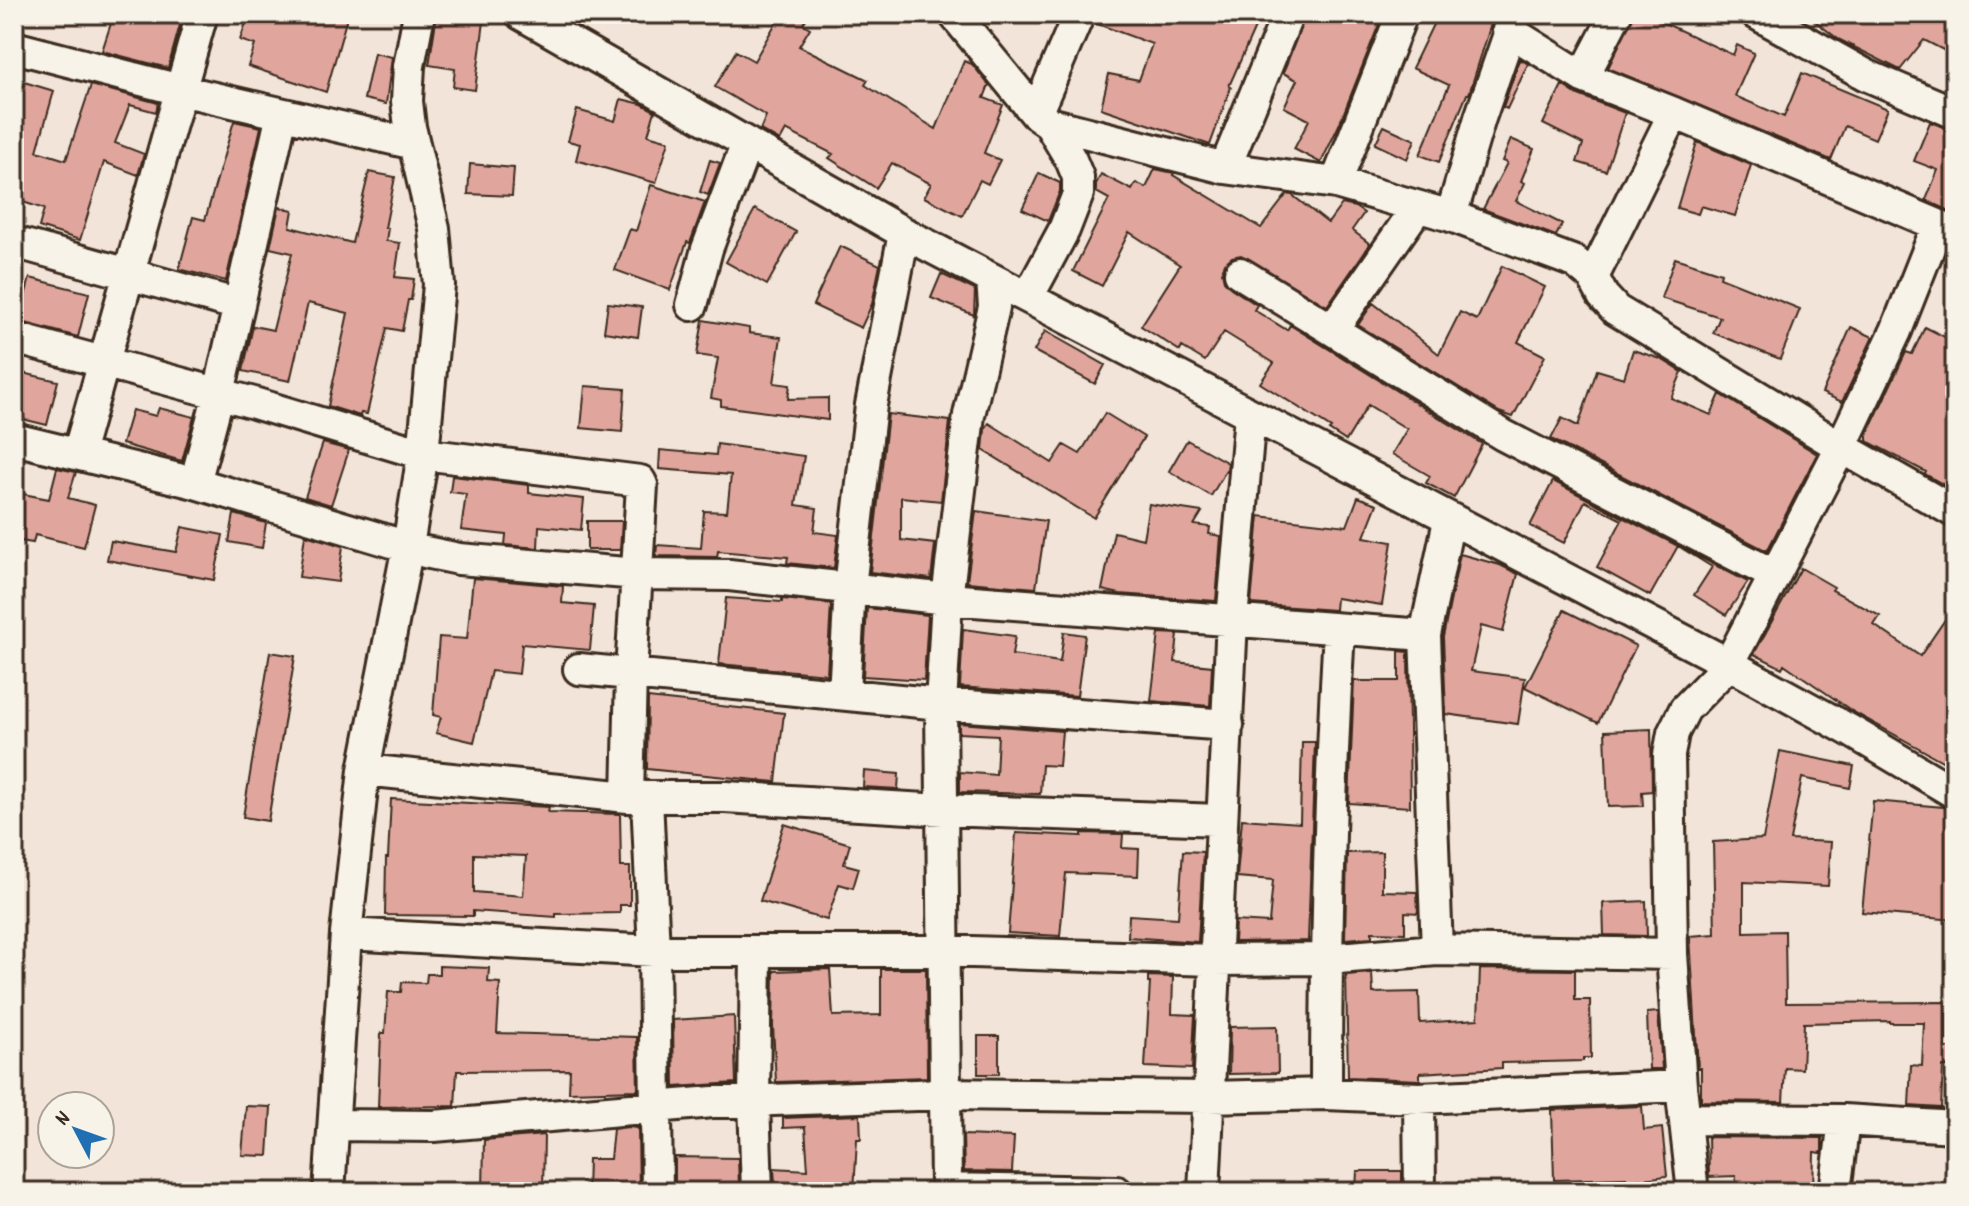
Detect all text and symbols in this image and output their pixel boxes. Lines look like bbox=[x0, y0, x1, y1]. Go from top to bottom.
north arrow bbox=[36, 1090, 116, 1170]
text: N bbox=[48, 1105, 79, 1133]

